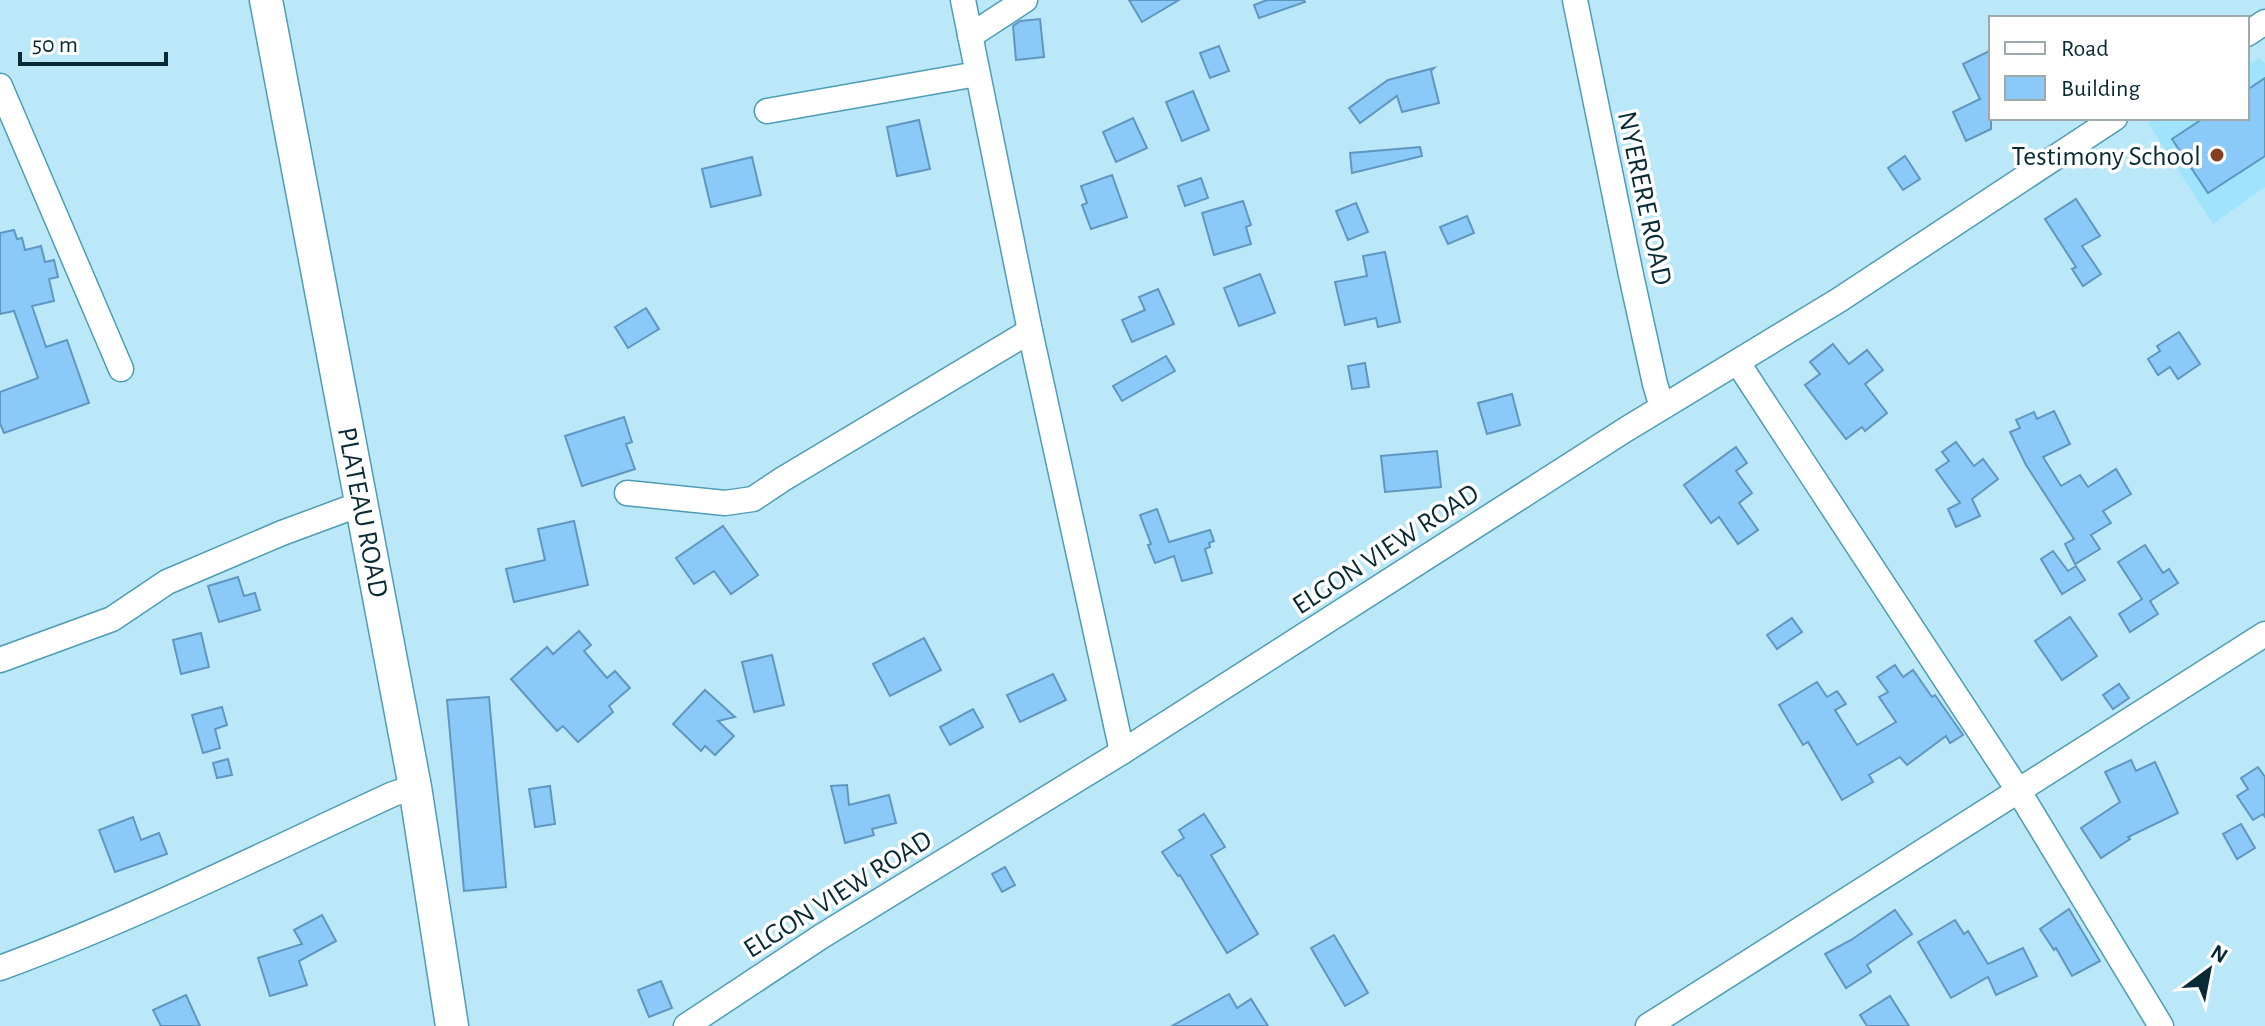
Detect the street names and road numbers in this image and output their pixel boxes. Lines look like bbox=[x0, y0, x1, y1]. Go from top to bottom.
street label: NYERERE ROAD bbox=[1612, 109, 1676, 288]
street label: PLATEAU ROAD bbox=[332, 425, 392, 600]
street label: ELGON VIEW ROAD bbox=[1288, 479, 1484, 620]
street label: ELGON VIEW ROAD bbox=[739, 826, 937, 964]

